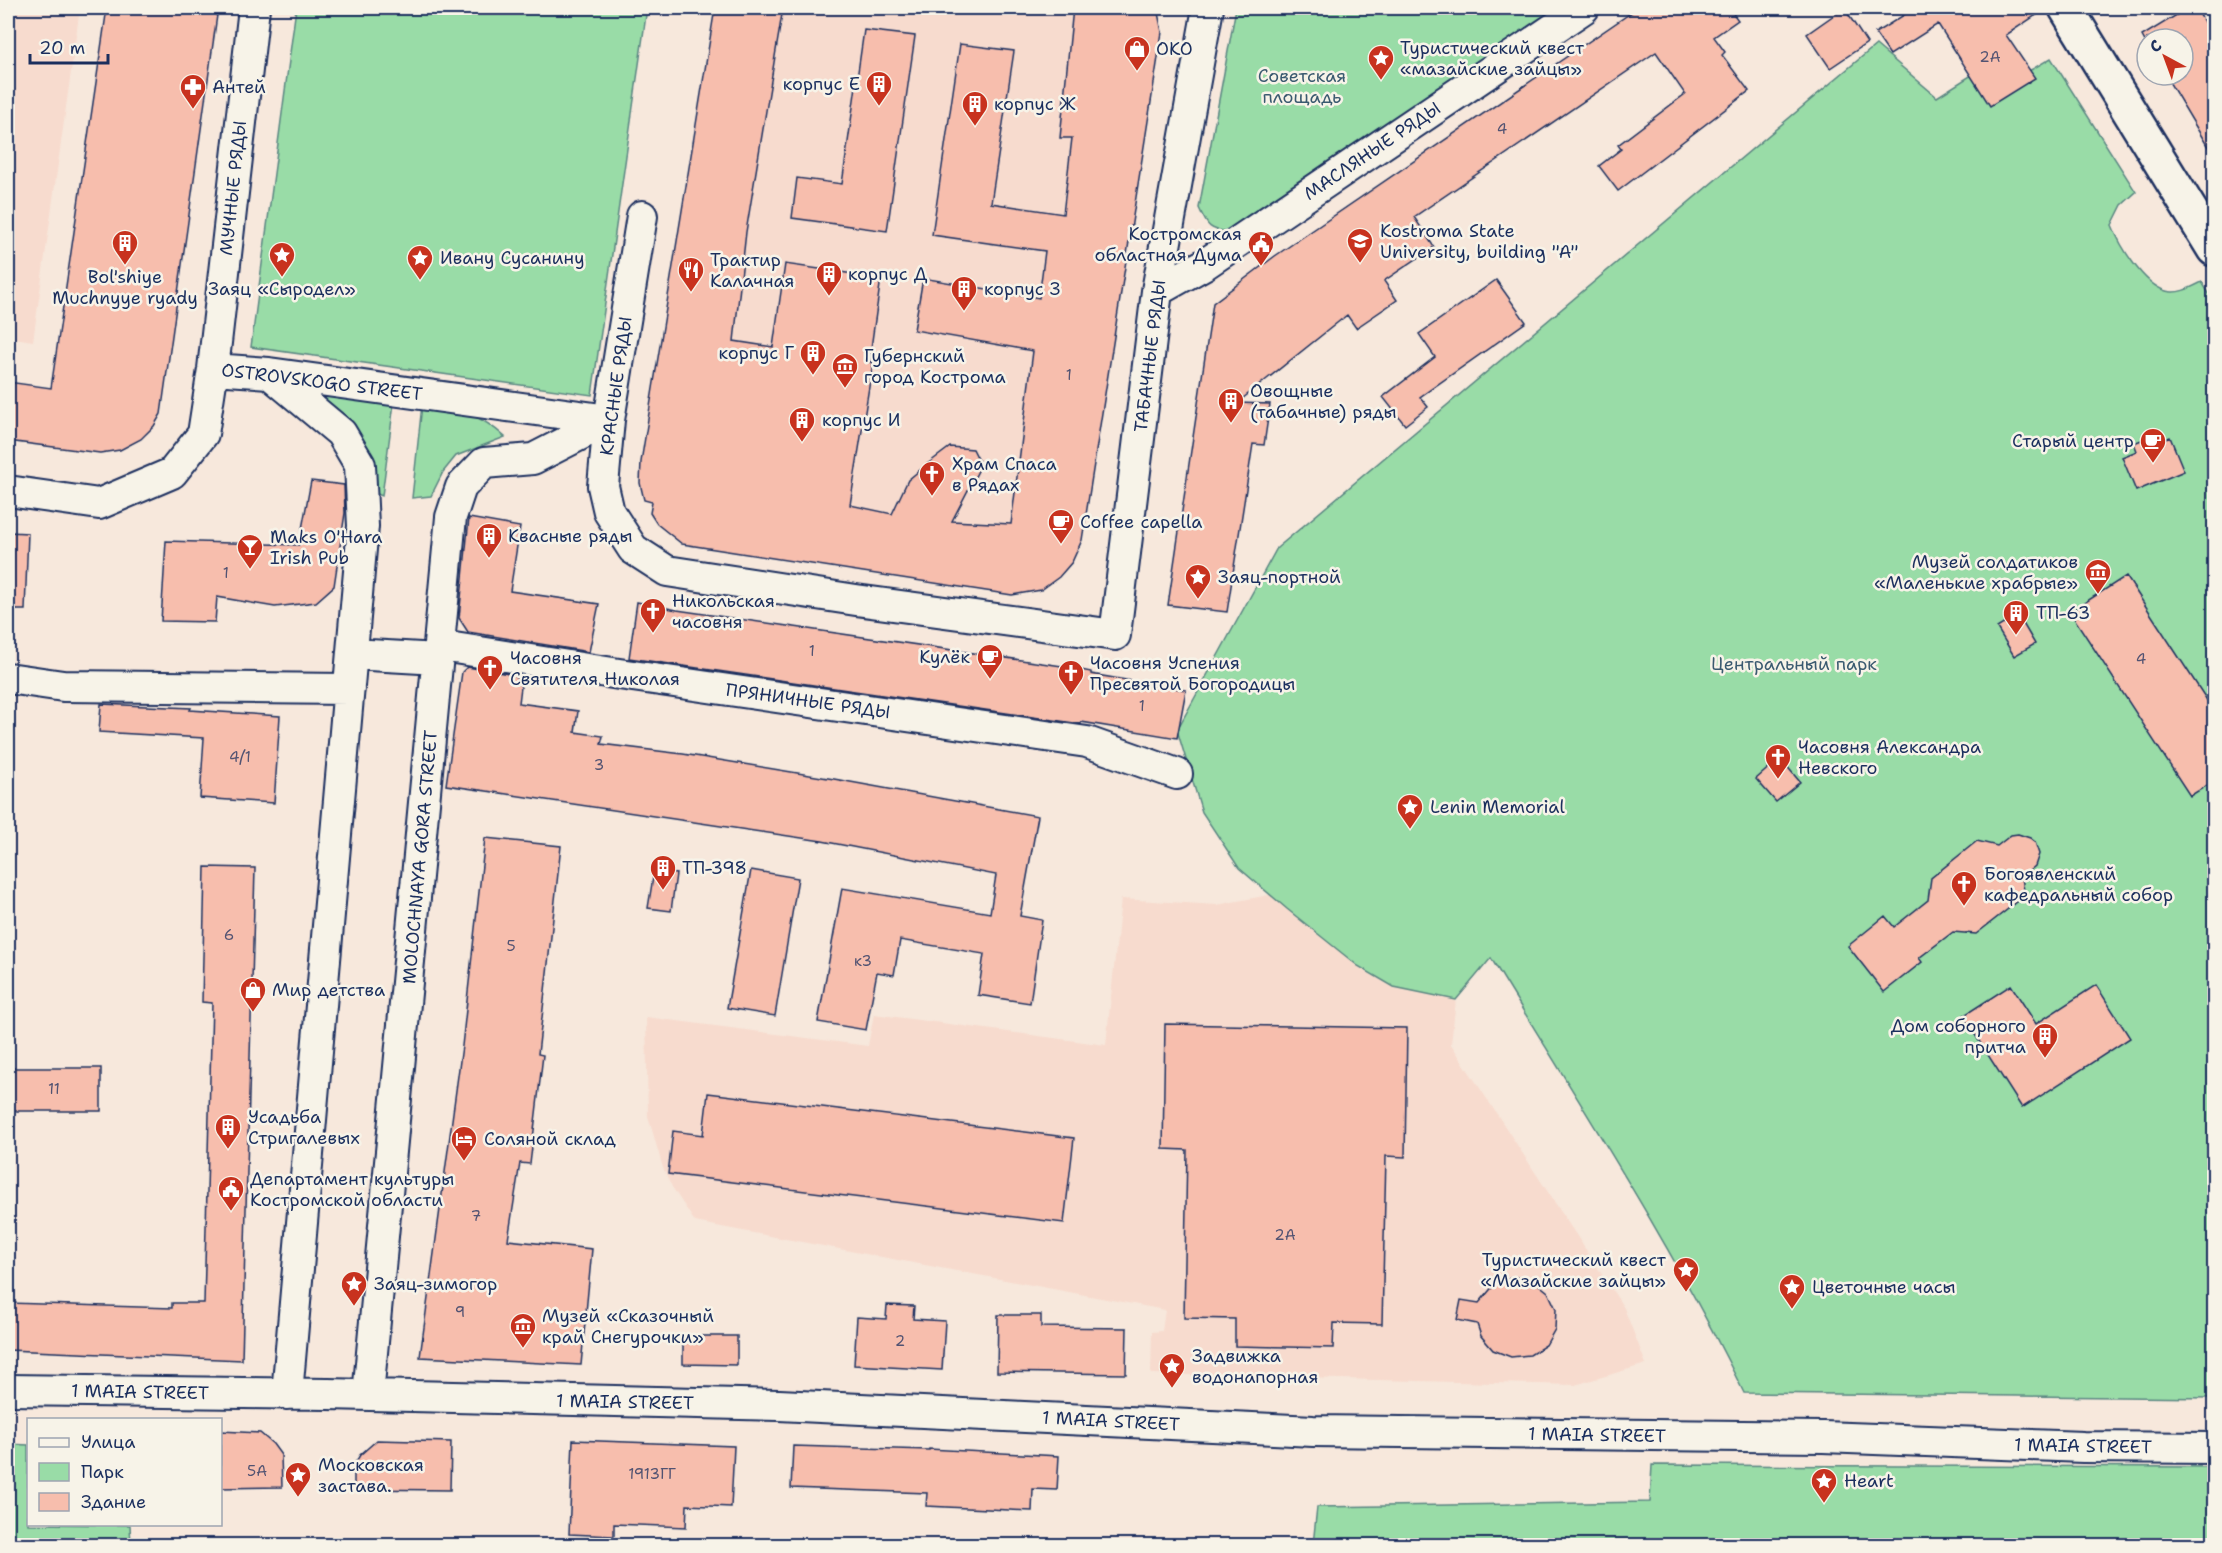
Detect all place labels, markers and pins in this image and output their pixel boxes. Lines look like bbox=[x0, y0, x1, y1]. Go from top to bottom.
shop icon: ОКО bbox=[1122, 34, 1152, 72]
place label: Туристический квест «мазайские зайцы» bbox=[1400, 36, 1585, 81]
place label: ОКО bbox=[1156, 37, 1193, 61]
place icon: Туристический квест «мазайские зайцы» bbox=[1366, 43, 1396, 81]
building icon: корпус Е bbox=[864, 69, 894, 107]
pharmacy icon: Антей bbox=[178, 72, 208, 110]
place label: корпус Е bbox=[783, 72, 860, 96]
place label: Антей bbox=[212, 75, 266, 99]
building icon: корпус Ж bbox=[960, 89, 990, 127]
place label: корпус Ж bbox=[994, 92, 1076, 116]
place label: Kostroma State University, building "A" bbox=[1380, 219, 1579, 264]
place label: Костромская областная Дума bbox=[1095, 222, 1242, 267]
school or university icon: Kostroma State University, building "A" bbox=[1345, 226, 1375, 264]
building icon: Bol'shiye Muchnyye ryady bbox=[110, 228, 140, 266]
public building icon: Костромская областная Дума bbox=[1246, 229, 1276, 267]
place icon: Заяц «Сыродел» bbox=[267, 240, 297, 278]
place icon: Ивану Сусанину bbox=[405, 243, 435, 281]
place label: Ивану Сусанину bbox=[440, 246, 584, 270]
place label: Трактир Калачная bbox=[710, 248, 795, 293]
restaurant icon: Трактир Калачная bbox=[676, 255, 706, 293]
building icon: корпус Д bbox=[814, 259, 844, 297]
place label: корпус Д bbox=[848, 262, 928, 286]
place label: Bol'shiye Muchnyye ryady bbox=[52, 265, 198, 310]
building icon: корпус З bbox=[949, 274, 979, 312]
place label: Заяц «Сыродел» bbox=[208, 277, 356, 301]
place label: корпус З bbox=[984, 277, 1061, 301]
building icon: корпус Г bbox=[798, 338, 828, 376]
place label: корпус Г bbox=[719, 341, 794, 365]
place label: Губернский город Кострома bbox=[864, 344, 1006, 389]
museum icon: Губернский город Кострома bbox=[830, 351, 860, 389]
place label: Овощные (табачные) ряды bbox=[1250, 379, 1397, 424]
building icon: Овощные (табачные) ряды bbox=[1216, 386, 1246, 424]
building icon: корпус И bbox=[787, 405, 817, 443]
place label: корпус И bbox=[822, 408, 901, 432]
cafe icon: Старый центр bbox=[2138, 426, 2168, 464]
place label: Старый центр bbox=[2012, 429, 2134, 453]
place label: Храм Спаса в Рядах bbox=[952, 452, 1057, 497]
church icon: Храм Спаса в Рядах bbox=[917, 459, 947, 497]
cafe icon: Coffee capella bbox=[1046, 507, 1076, 545]
place label: Coffee capella bbox=[1080, 510, 1202, 534]
building icon: Квасные ряды bbox=[474, 521, 504, 559]
place label: Квасные ряды bbox=[508, 524, 633, 548]
place label: Maks O'Hara Irish Pub bbox=[270, 525, 383, 570]
bar icon: Maks O'Hara Irish Pub bbox=[235, 532, 265, 570]
place label: Музей солдатиков «Маленькие храбрые» bbox=[1874, 550, 2078, 595]
museum icon: Музей солдатиков «Маленькие храбрые» bbox=[2083, 557, 2113, 595]
place icon: Заяц-портной bbox=[1183, 562, 1213, 600]
place label: Заяц-портной bbox=[1218, 565, 1341, 589]
place label: Никольская часовня bbox=[672, 589, 775, 634]
church icon: Никольская часовня bbox=[638, 596, 668, 634]
building icon: ТП-63 bbox=[2001, 598, 2031, 636]
place label: ТП-63 bbox=[2036, 601, 2090, 625]
cafe icon: Кулёк bbox=[975, 642, 1005, 680]
place label: Кулёк bbox=[919, 645, 970, 669]
place label: Часовня Святителя Николая bbox=[510, 646, 680, 691]
place label: Часовня Успения Пресвятой Богородицы bbox=[1090, 651, 1295, 696]
church icon: Часовня Святителя Николая bbox=[475, 653, 505, 691]
church icon: Часовня Успения Пресвятой Богородицы bbox=[1056, 658, 1086, 696]
place label: Часовня Александра Невского bbox=[1798, 735, 1981, 780]
church icon: Часовня Александра Невского bbox=[1763, 742, 1793, 780]
place icon: Lenin Memorial bbox=[1395, 792, 1425, 830]
place label: Lenin Memorial bbox=[1430, 795, 1565, 819]
building icon: ТП-398 bbox=[648, 853, 678, 891]
place label: ТП-398 bbox=[682, 856, 747, 880]
place label: Богоявленский кафедральный собор bbox=[1984, 862, 2173, 907]
church icon: Богоявленский кафедральный собор bbox=[1949, 869, 1979, 907]
shop icon: Мир детства bbox=[238, 975, 268, 1013]
place label: Мир детства bbox=[272, 978, 385, 1002]
place label: Дом соборного притча bbox=[1891, 1014, 2026, 1059]
building icon: Дом соборного притча bbox=[2030, 1021, 2060, 1059]
place label: Усадьба Стригалевых bbox=[248, 1105, 360, 1150]
building icon: Усадьба Стригалевых bbox=[213, 1112, 243, 1150]
hotel icon: Соляной склад bbox=[449, 1124, 479, 1162]
place label: Соляной склад bbox=[484, 1127, 616, 1151]
place label: Департамент культуры Костромской области bbox=[250, 1167, 454, 1212]
public building icon: Департамент культуры Костромской области bbox=[216, 1174, 246, 1212]
place label: Туристический квест «Мазайские зайцы» bbox=[1481, 1248, 1667, 1293]
place icon: Туристический квест «Мазайские зайцы» bbox=[1671, 1255, 1701, 1293]
place icon: Заяц-зимогор bbox=[339, 1269, 369, 1307]
place label: Заяц-зимогор bbox=[374, 1272, 497, 1296]
place icon: Цветочные часы bbox=[1777, 1272, 1807, 1310]
place label: Цветочные часы bbox=[1812, 1275, 1956, 1299]
place label: Музей «Сказочный край Снегурочки» bbox=[542, 1304, 714, 1349]
museum icon: Музей «Сказочный край Снегурочки» bbox=[508, 1311, 538, 1349]
place label: Задвижка водонапорная bbox=[1192, 1344, 1318, 1389]
place icon: Задвижка водонапорная bbox=[1157, 1351, 1187, 1389]
place label: Московская застава. bbox=[318, 1453, 424, 1498]
place icon: Московская застава. bbox=[283, 1460, 313, 1498]
place icon: Heart bbox=[1809, 1466, 1839, 1504]
place label: Heart bbox=[1844, 1469, 1894, 1493]

